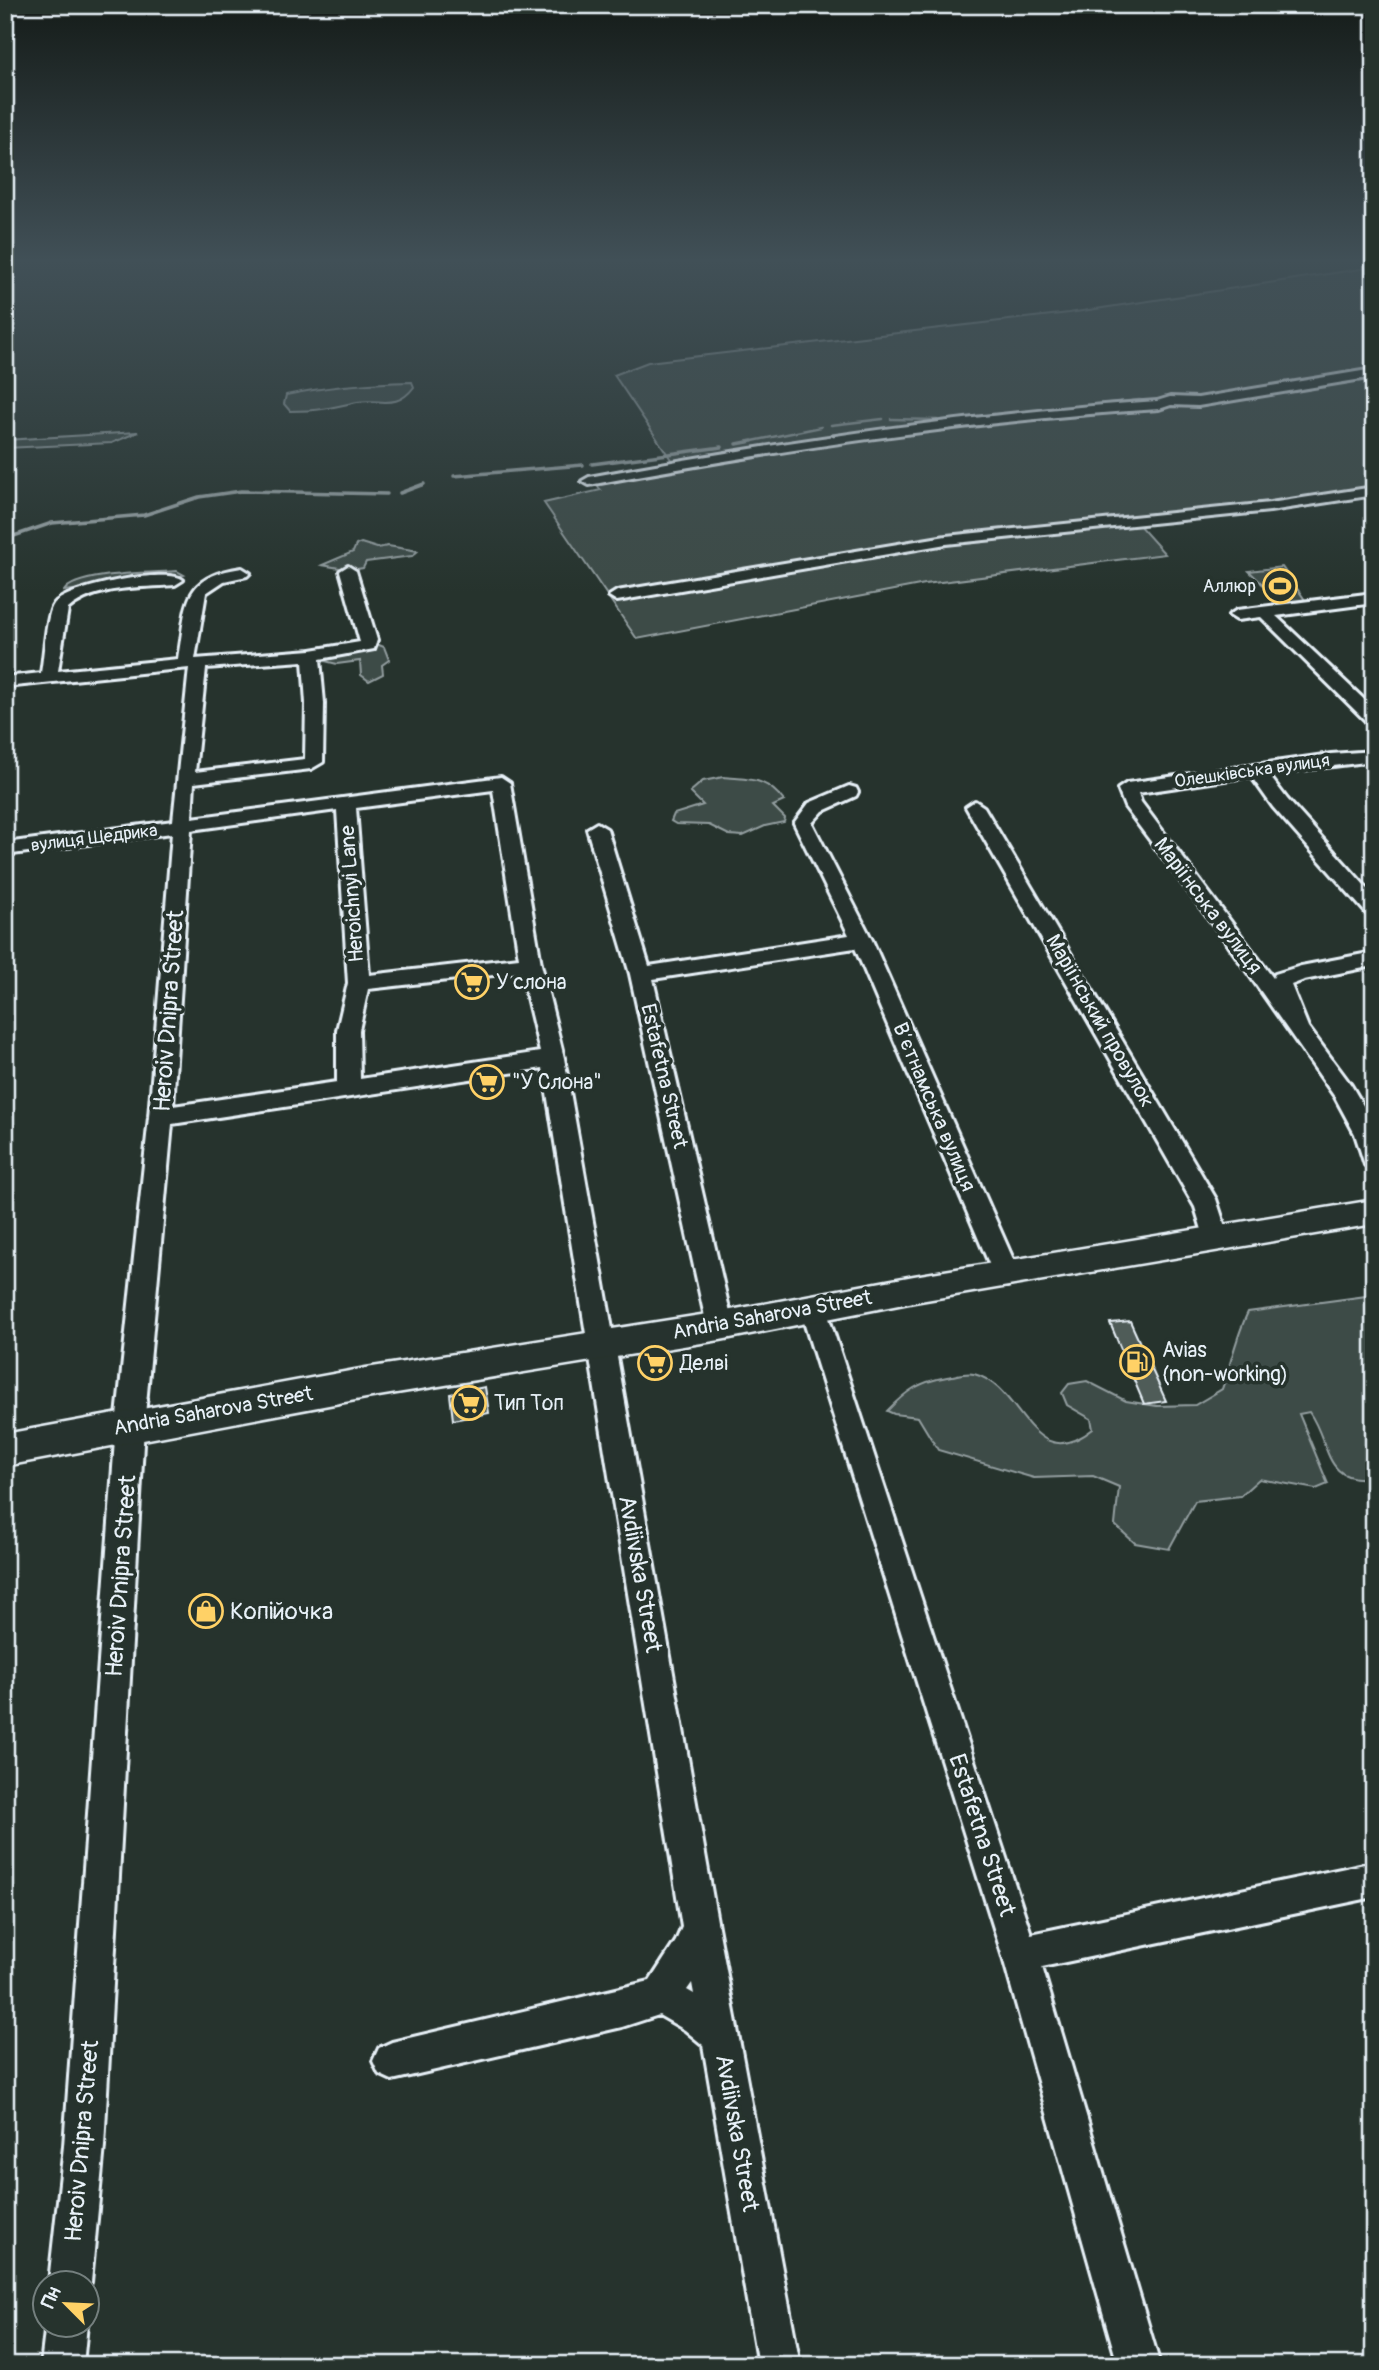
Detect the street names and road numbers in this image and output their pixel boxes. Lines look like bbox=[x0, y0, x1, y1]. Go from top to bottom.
street label: Олешківська вулиця bbox=[1173, 749, 1331, 793]
street label: вулиця Щедрика bbox=[29, 819, 159, 857]
street label: Heroichnyi Lane bbox=[334, 824, 370, 963]
street label: Маріїнська вулиця bbox=[1148, 832, 1268, 980]
street label: Heroiv Dnipra Street bbox=[147, 909, 191, 1113]
street label: Маріїнський провулок bbox=[1039, 930, 1161, 1113]
street label: Estafetna Street bbox=[634, 1001, 694, 1152]
street label: Вʼєтнамська вулиця bbox=[886, 1018, 982, 1196]
street label: Andria Saharova Street bbox=[670, 1284, 874, 1346]
street label: Andria Saharova Street bbox=[111, 1380, 315, 1442]
street label: Heroiv Dnipra Street bbox=[99, 1474, 143, 1678]
street label: Avdiivska Street bbox=[612, 1493, 668, 1655]
street label: Estafetna Street bbox=[942, 1750, 1022, 1920]
street label: Heroiv Dnipra Street bbox=[59, 2039, 105, 2243]
street label: Avdiivska Street bbox=[709, 2052, 765, 2214]

